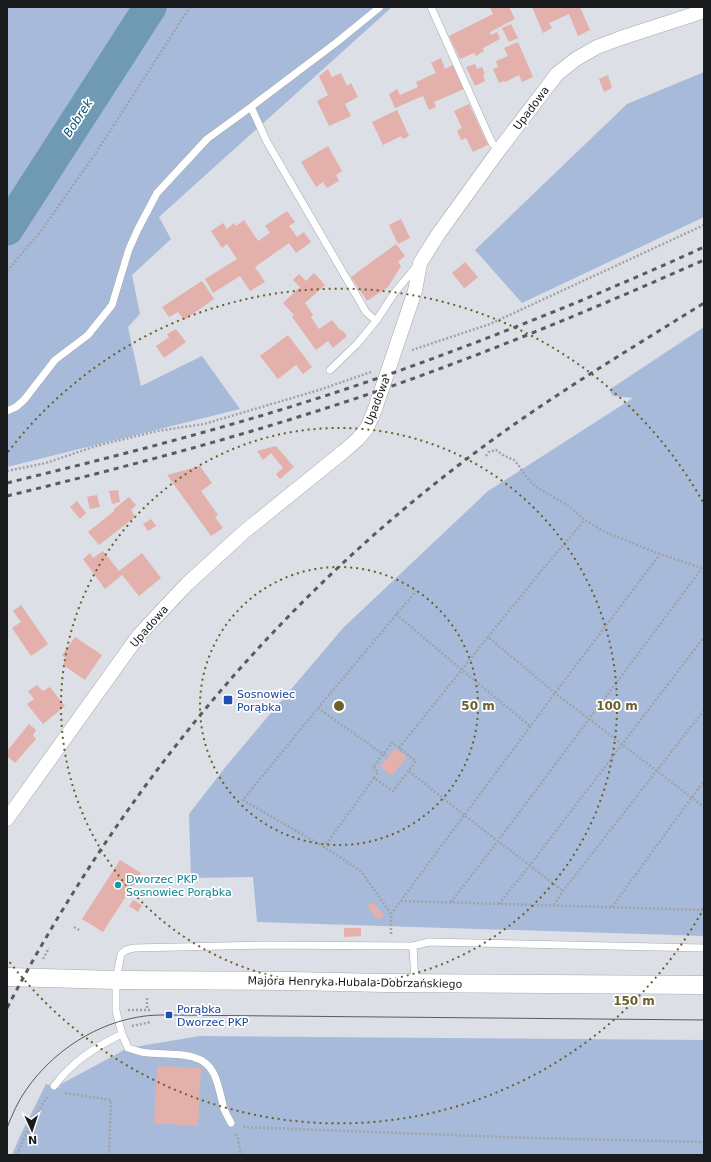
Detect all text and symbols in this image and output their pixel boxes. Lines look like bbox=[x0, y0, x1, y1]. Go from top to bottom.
street label: Upadowa bbox=[511, 84, 552, 133]
water label: Bobrek bbox=[61, 96, 96, 140]
street label: Upadowa bbox=[362, 375, 393, 427]
street label: Upadowa bbox=[128, 603, 171, 650]
place label: Sosnowiec Porąbka bbox=[237, 688, 295, 714]
marker: Sosnowiec Porąbka bbox=[222, 694, 234, 706]
centre of rings bbox=[332, 699, 346, 713]
text: 50 m bbox=[461, 699, 495, 713]
text: 100 m bbox=[596, 699, 638, 713]
place label: Dworzec PKP Sosnowiec Porąbka bbox=[126, 873, 232, 899]
marker: Dworzec PKP Sosnowiec Porąbka bbox=[113, 880, 123, 890]
street label: Majora Henryka Hubala-Dobrzańskiego bbox=[247, 974, 463, 991]
text: 150 m bbox=[613, 994, 655, 1008]
place label: Porąbka Dworzec PKP bbox=[177, 1003, 249, 1029]
marker: Porąbka Dworzec PKP bbox=[164, 1010, 174, 1020]
north arrow bbox=[12, 1110, 52, 1150]
text: N bbox=[28, 1133, 37, 1146]

